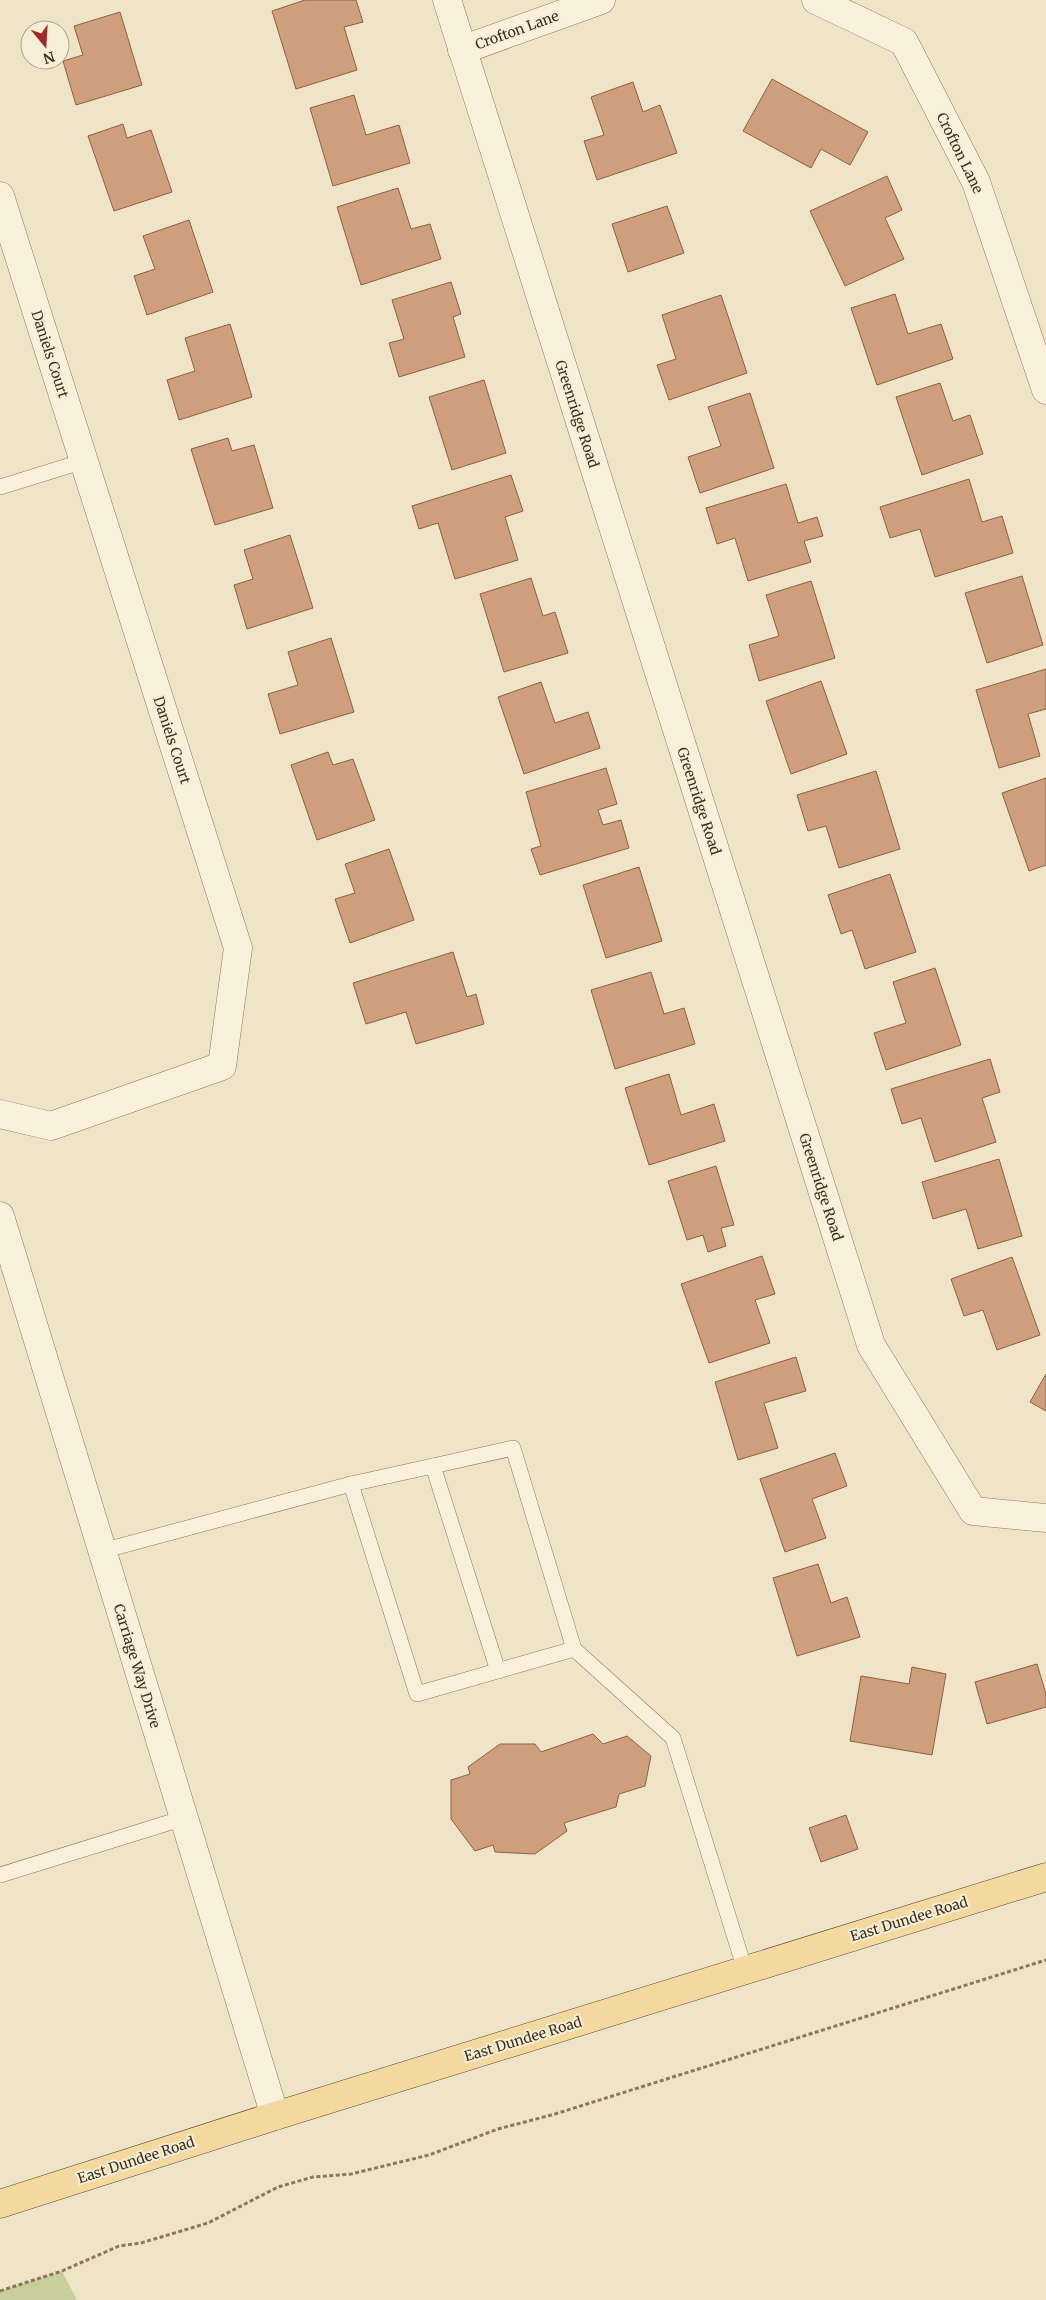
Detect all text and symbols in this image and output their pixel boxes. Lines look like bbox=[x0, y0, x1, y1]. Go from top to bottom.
street label: Crofton Lane bbox=[473, 7, 561, 53]
north arrow bbox=[20, 20, 70, 70]
text: N bbox=[41, 47, 57, 68]
street label: Crofton Lane bbox=[933, 110, 987, 196]
street label: Daniels Court bbox=[27, 308, 73, 401]
street label: Greenridge Road bbox=[551, 358, 603, 471]
street label: Daniels Court bbox=[149, 694, 195, 787]
street label: Greenridge Road bbox=[673, 745, 725, 858]
street label: Greenridge Road bbox=[795, 1131, 847, 1244]
street label: Carriage Way Drive bbox=[110, 1602, 164, 1730]
street label: East Dundee Road bbox=[848, 1892, 971, 1945]
street label: East Dundee Road bbox=[462, 2012, 585, 2065]
street label: East Dundee Road bbox=[75, 2132, 197, 2187]

